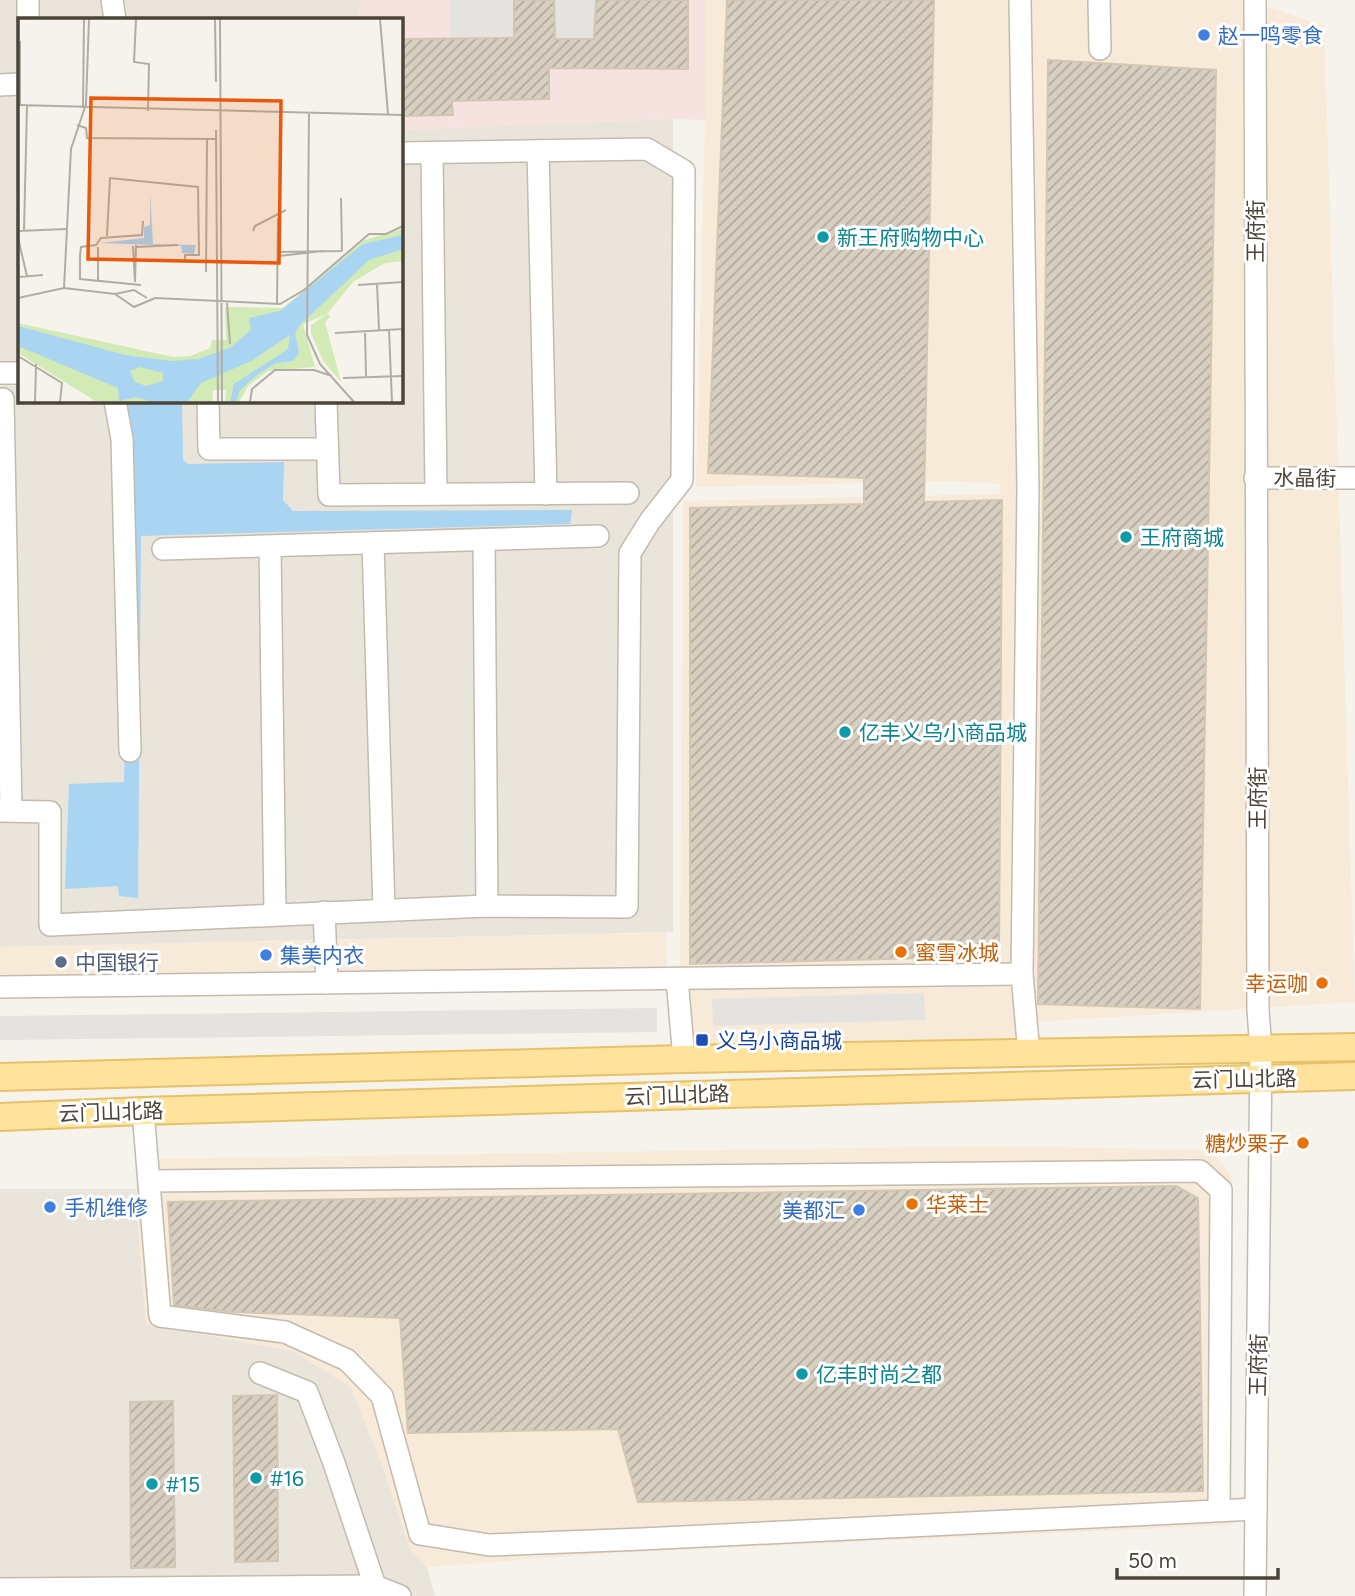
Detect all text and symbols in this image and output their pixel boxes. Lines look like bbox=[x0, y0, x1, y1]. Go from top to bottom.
inset map bbox=[18, 18, 402, 402]
place label: 赵一鸣零食 bbox=[1218, 23, 1323, 48]
marker: 赵一鸣零食 bbox=[1196, 27, 1212, 43]
street label: 王府街 bbox=[1243, 200, 1268, 263]
place label: 新王府购物中心 bbox=[837, 225, 984, 250]
marker: 新王府购物中心 bbox=[815, 229, 831, 245]
street label: 水晶街 bbox=[1273, 465, 1337, 491]
place label: 王府商城 bbox=[1140, 525, 1224, 550]
marker: 王府商城 bbox=[1118, 529, 1134, 545]
place label: 亿丰义乌小商品城 bbox=[859, 720, 1027, 745]
marker: 亿丰义乌小商品城 bbox=[837, 724, 853, 740]
street label: 王府街 bbox=[1245, 767, 1270, 830]
place label: 蜜雪冰城 bbox=[915, 940, 999, 965]
place label: 集美内衣 bbox=[280, 943, 364, 968]
marker: 蜜雪冰城 bbox=[893, 944, 909, 960]
marker: 集美内衣 bbox=[258, 947, 274, 963]
place label: 中国银行 bbox=[75, 950, 159, 975]
marker: 中国银行 bbox=[53, 954, 69, 970]
place label: 幸运咖 bbox=[1245, 971, 1308, 996]
marker: 幸运咖 bbox=[1314, 975, 1330, 991]
place label: 义乌小商品城 bbox=[716, 1028, 842, 1053]
marker: 义乌小商品城 bbox=[694, 1032, 710, 1048]
street label: 云门山北路 bbox=[1191, 1066, 1297, 1092]
street label: 云门山北路 bbox=[624, 1081, 730, 1109]
street label: 云门山北路 bbox=[58, 1098, 164, 1126]
place label: 糖炒栗子 bbox=[1205, 1131, 1289, 1156]
marker: 糖炒栗子 bbox=[1295, 1135, 1311, 1151]
place label: 华莱士 bbox=[926, 1192, 989, 1217]
place label: 手机维修 bbox=[64, 1195, 148, 1220]
marker: 华莱士 bbox=[904, 1196, 920, 1212]
place label: 美都汇 bbox=[782, 1198, 845, 1223]
marker: 手机维修 bbox=[42, 1199, 58, 1215]
marker: 美都汇 bbox=[851, 1202, 867, 1218]
street label: 王府街 bbox=[1245, 1333, 1271, 1397]
place label: 亿丰时尚之都 bbox=[816, 1362, 942, 1387]
marker: 亿丰时尚之都 bbox=[794, 1366, 810, 1382]
place label: #16 bbox=[270, 1466, 304, 1491]
marker: #16 bbox=[248, 1470, 264, 1486]
place label: #15 bbox=[166, 1472, 200, 1497]
marker: #15 bbox=[144, 1476, 160, 1492]
scale bar bbox=[1117, 1536, 1278, 1580]
text: 50 m bbox=[1128, 1548, 1177, 1573]

